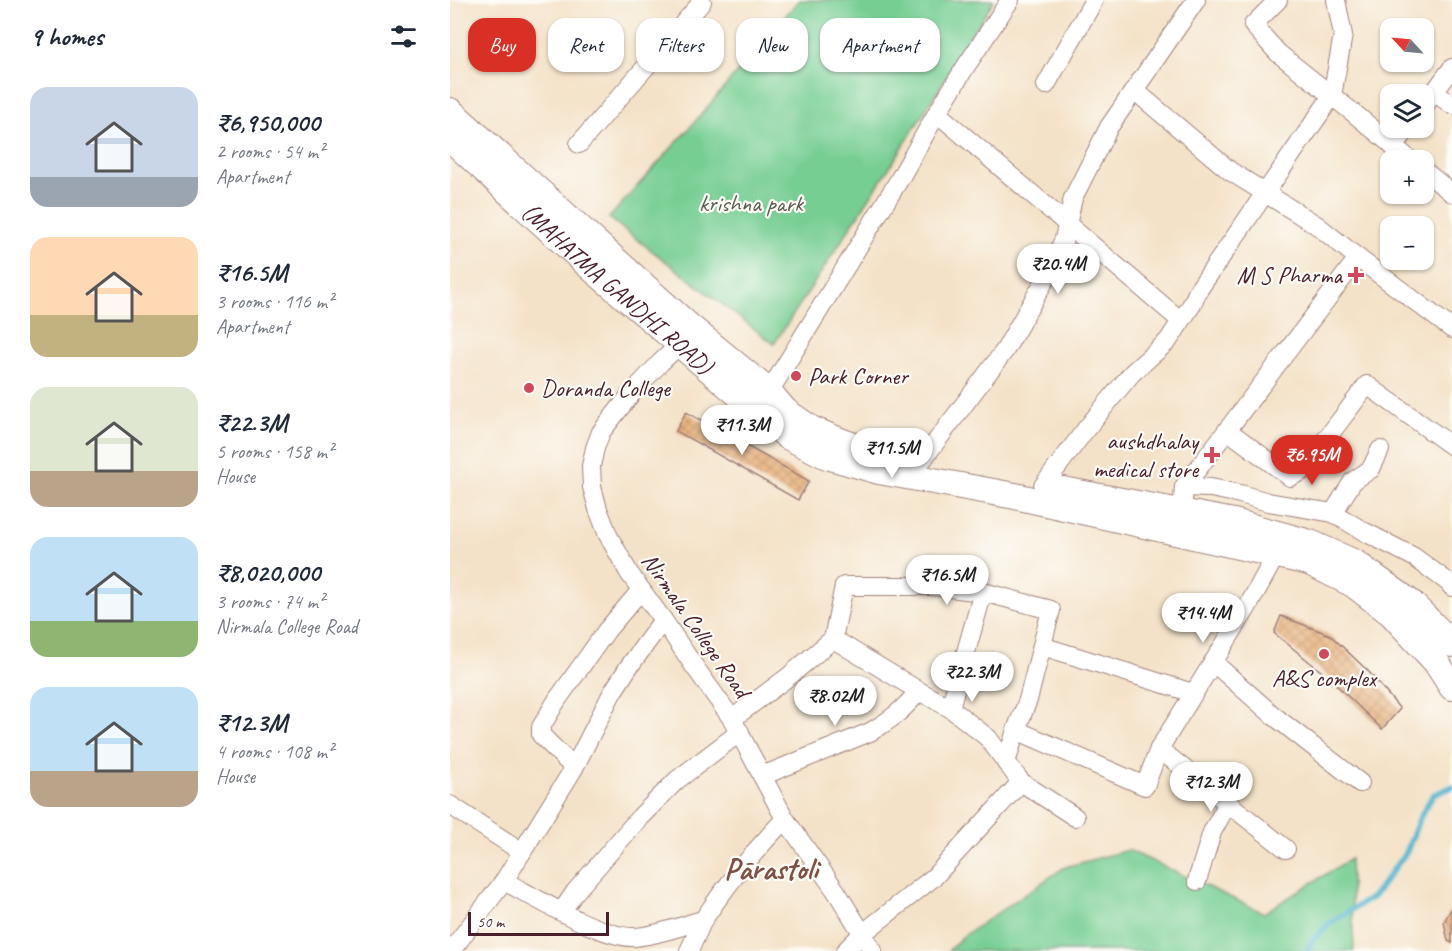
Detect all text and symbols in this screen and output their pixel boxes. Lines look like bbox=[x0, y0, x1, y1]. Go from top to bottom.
chip: Buy bbox=[468, 18, 536, 72]
chip: Rent bbox=[548, 18, 624, 72]
chip: Filters bbox=[636, 18, 724, 72]
chip: New bbox=[736, 18, 808, 72]
chip: Apartment bbox=[820, 18, 940, 72]
north arrow bbox=[1380, 18, 1434, 72]
map controls bbox=[1380, 18, 1434, 270]
text: 9 homes bbox=[30, 20, 103, 53]
icon: filters bbox=[387, 20, 420, 53]
button: layers bbox=[1380, 84, 1434, 138]
text: ₹6,950,000 bbox=[216, 106, 320, 139]
icon: home bbox=[78, 111, 150, 183]
text: 2 rooms · 54 m² bbox=[216, 139, 324, 164]
button: + bbox=[1380, 150, 1434, 204]
text: Apartment bbox=[216, 164, 289, 189]
park label: krishna park bbox=[699, 188, 805, 218]
street label: (MAHATMA GANDHI ROAD) bbox=[515, 196, 720, 381]
button: − bbox=[1380, 216, 1434, 270]
pin: ₹20.4M bbox=[1009, 244, 1107, 295]
text: ₹20.4M bbox=[1031, 251, 1085, 276]
text: ₹16.5M bbox=[216, 256, 287, 289]
place label: M S Pharma bbox=[1237, 260, 1343, 290]
icon: home bbox=[78, 261, 150, 333]
marker: M S Pharma bbox=[1347, 266, 1365, 284]
text: 3 rooms · 116 m² bbox=[216, 289, 333, 314]
text: Apartment bbox=[216, 314, 289, 339]
place label: Park Corner bbox=[808, 361, 910, 391]
marker: Park Corner bbox=[789, 369, 803, 383]
place label: Doranda College bbox=[541, 373, 672, 403]
marker: Doranda College bbox=[522, 381, 536, 395]
pin: ₹11.3M bbox=[693, 405, 791, 456]
text: ₹22.3M bbox=[216, 406, 287, 439]
icon: home bbox=[78, 411, 150, 483]
text: ₹11.3M bbox=[715, 412, 769, 437]
place label: aushdhalay medical store bbox=[1093, 426, 1200, 484]
pin: ₹11.5M bbox=[843, 428, 941, 479]
text: ₹11.5M bbox=[865, 435, 919, 460]
pin: ₹6.95M bbox=[1263, 435, 1361, 486]
text: 5 rooms · 158 m² bbox=[216, 439, 333, 464]
text: ₹6.95M bbox=[1285, 442, 1339, 467]
marker: aushdhalay medical store bbox=[1203, 446, 1221, 464]
text: House bbox=[216, 464, 255, 489]
street label: Nirmala College Road bbox=[635, 547, 759, 706]
pin: ₹16.5M bbox=[898, 555, 996, 606]
text: ₹8,020,000 bbox=[216, 556, 320, 589]
icon: home bbox=[78, 561, 150, 633]
text: ₹16.5M bbox=[920, 562, 974, 587]
text: 3 rooms · 74 m² bbox=[216, 589, 324, 614]
pin: ₹14.4M bbox=[1154, 593, 1252, 644]
text: ₹14.4M bbox=[1176, 600, 1230, 625]
text: Nirmala College Road bbox=[216, 614, 358, 639]
marker: A&S complex bbox=[1317, 647, 1331, 661]
pin: ₹22.3M bbox=[923, 652, 1021, 703]
text: ₹22.3M bbox=[945, 659, 999, 684]
place label: A&S complex bbox=[1272, 663, 1378, 693]
pin: ₹8.02M bbox=[786, 676, 884, 727]
text: ₹8.02M bbox=[808, 683, 862, 708]
text: ₹12.3M bbox=[216, 706, 287, 739]
icon: home bbox=[78, 711, 150, 783]
text: 4 rooms · 108 m² bbox=[216, 739, 333, 764]
pin: ₹12.3M bbox=[1162, 762, 1260, 813]
text: House bbox=[216, 764, 255, 789]
text: ₹12.3M bbox=[1184, 769, 1238, 794]
district label: Pārastoli bbox=[724, 850, 822, 888]
scale bar bbox=[468, 909, 609, 936]
text: 50 m bbox=[477, 912, 504, 932]

